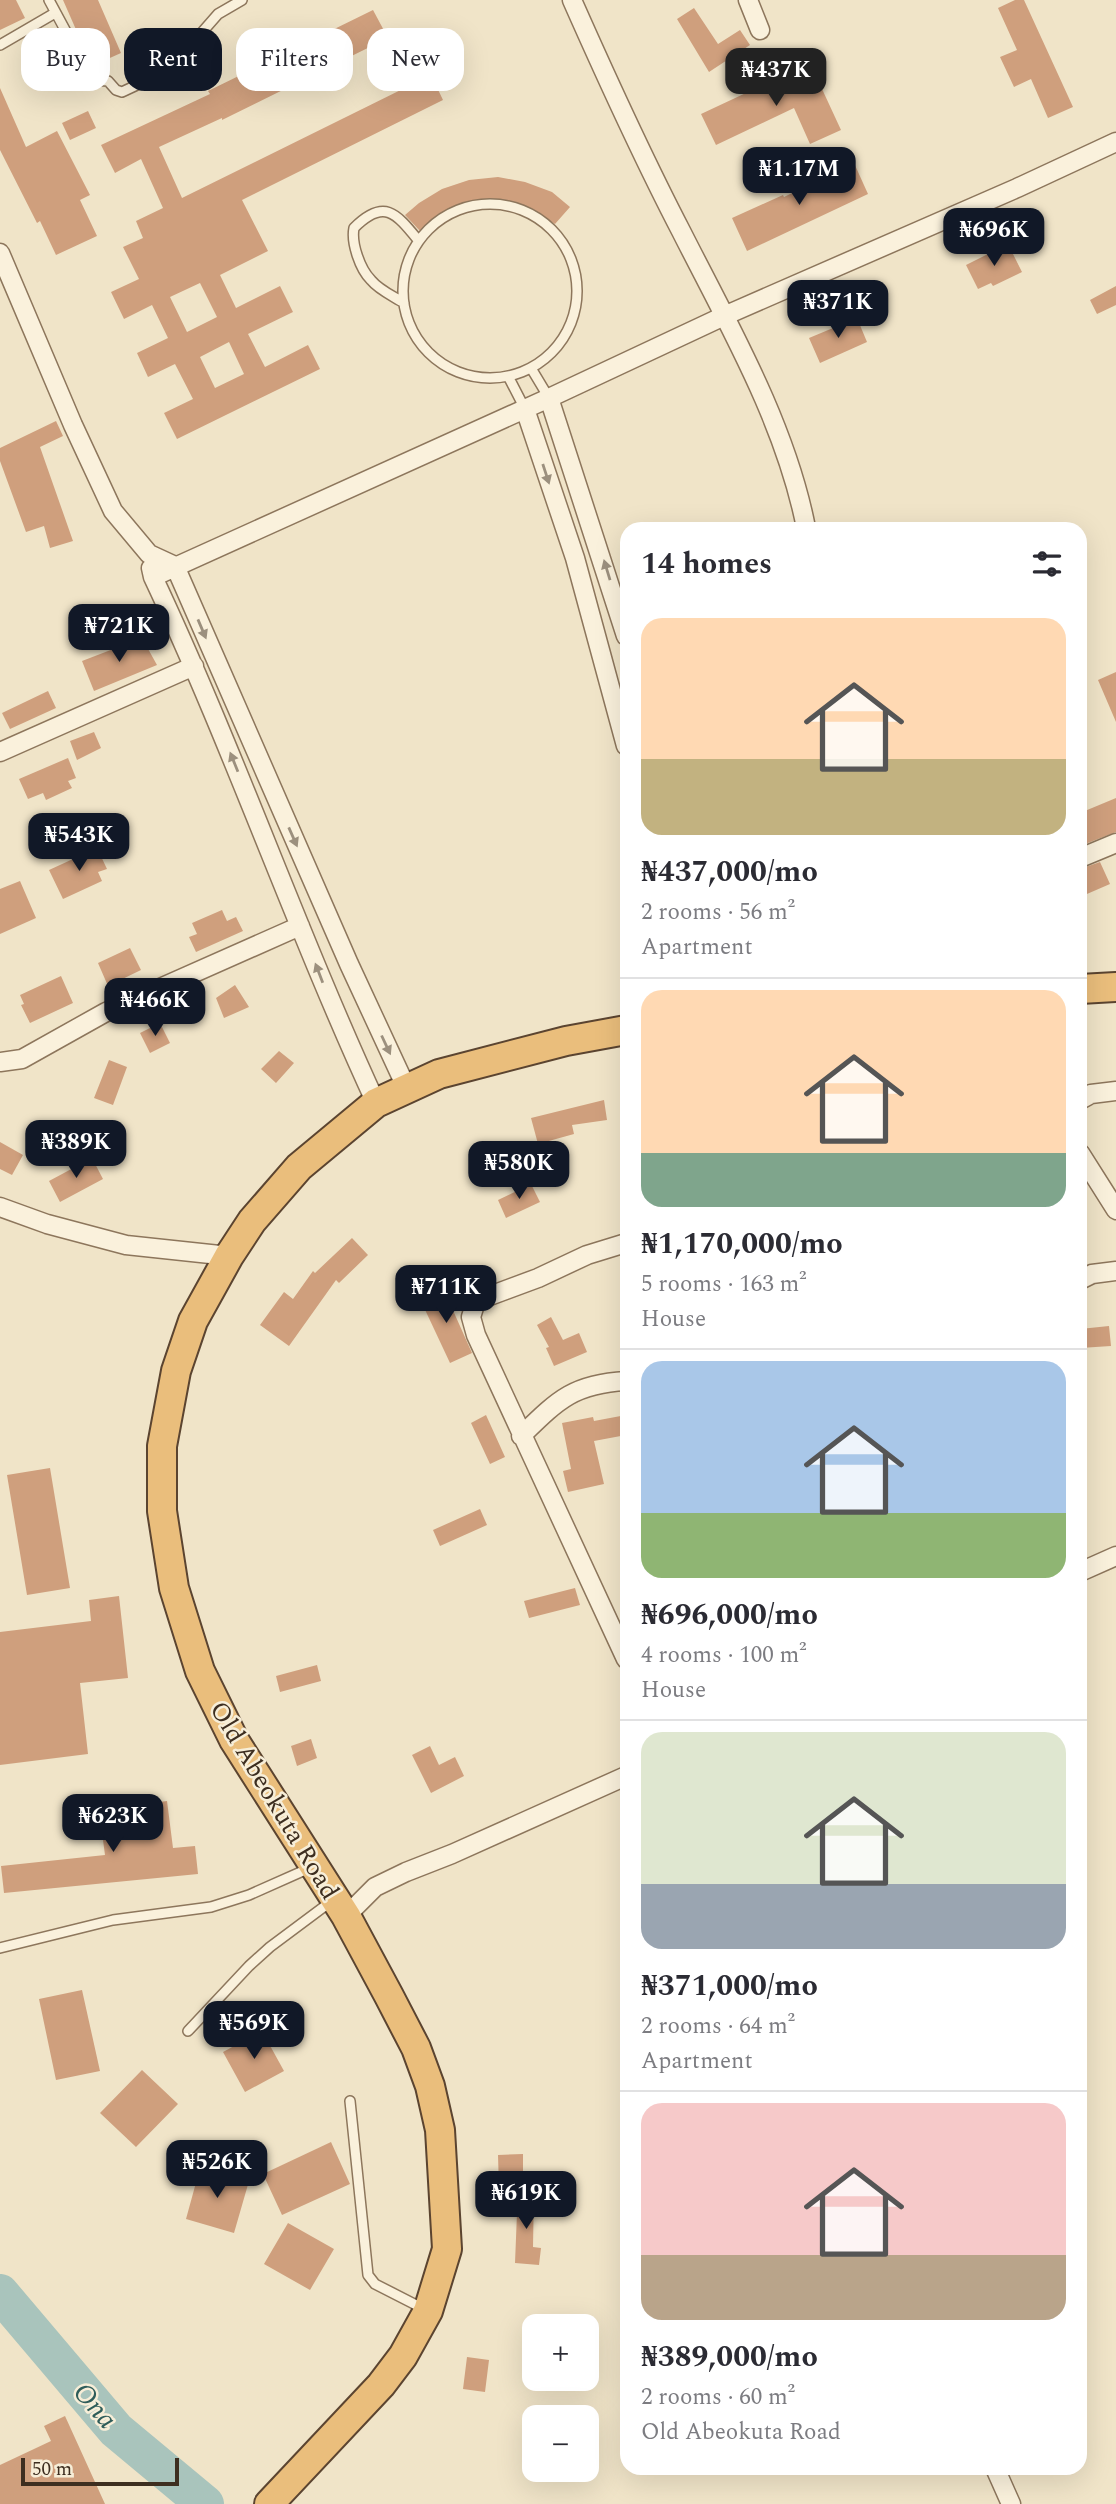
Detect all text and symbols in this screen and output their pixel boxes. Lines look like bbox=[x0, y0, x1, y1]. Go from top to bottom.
chip: Buy bbox=[21, 28, 110, 91]
chip: Rent bbox=[124, 28, 222, 91]
chip: Filters bbox=[236, 28, 353, 91]
chip: New bbox=[367, 28, 464, 91]
pin: ₦437K bbox=[727, 48, 825, 108]
text: ₦437K bbox=[741, 53, 811, 88]
pin: ₦1.17M bbox=[742, 148, 856, 207]
text: ₦1.17M bbox=[759, 152, 839, 187]
pin: ₦696K bbox=[945, 208, 1043, 268]
text: ₦696K bbox=[959, 213, 1029, 248]
pin: ₦371K bbox=[789, 280, 887, 340]
text: ₦371K bbox=[803, 285, 873, 320]
one-way arrow bbox=[542, 464, 552, 485]
text: 14 homes bbox=[641, 541, 772, 587]
icon: filters bbox=[1028, 545, 1066, 583]
one-way arrow bbox=[601, 560, 611, 581]
pin: ₦721K bbox=[70, 604, 168, 664]
text: ₦721K bbox=[84, 609, 154, 644]
one-way arrow bbox=[197, 618, 208, 639]
icon: home bbox=[791, 664, 917, 790]
one-way arrow bbox=[228, 752, 239, 773]
pin: ₦543K bbox=[30, 814, 128, 873]
text: ₦543K bbox=[44, 818, 114, 853]
one-way arrow bbox=[287, 827, 299, 847]
text: ₦437,000/mo bbox=[641, 849, 818, 895]
text: 2 rooms · 56 m² bbox=[641, 895, 795, 930]
text: Apartment bbox=[641, 930, 753, 965]
one-way arrow bbox=[313, 963, 324, 984]
pin: ₦466K bbox=[106, 978, 204, 1038]
text: ₦466K bbox=[120, 983, 190, 1018]
one-way arrow bbox=[380, 1035, 392, 1055]
icon: home bbox=[791, 1036, 917, 1162]
pin: ₦389K bbox=[27, 1120, 125, 1180]
text: ₦389K bbox=[41, 1125, 111, 1160]
pin: ₦580K bbox=[470, 1142, 568, 1201]
text: ₦580K bbox=[484, 1146, 554, 1181]
text: ₦1,170,000/mo bbox=[641, 1221, 843, 1267]
pin: ₦711K bbox=[397, 1266, 495, 1325]
text: 5 rooms · 163 m² bbox=[641, 1267, 807, 1302]
text: ₦711K bbox=[411, 1270, 481, 1305]
text: House bbox=[641, 1302, 706, 1337]
icon: home bbox=[791, 1407, 917, 1533]
text: ₦696,000/mo bbox=[641, 1592, 818, 1638]
text: 4 rooms · 100 m² bbox=[641, 1638, 807, 1673]
text: House bbox=[641, 1673, 706, 1708]
street label: Old Abeokuta Road bbox=[199, 1693, 349, 1908]
icon: home bbox=[791, 1778, 917, 1904]
pin: ₦623K bbox=[64, 1794, 162, 1854]
text: ₦623K bbox=[78, 1799, 148, 1834]
text: ₦371,000/mo bbox=[641, 1963, 818, 2009]
pin: ₦569K bbox=[205, 2002, 303, 2061]
text: ₦569K bbox=[219, 2006, 289, 2041]
text: 2 rooms · 64 m² bbox=[641, 2009, 795, 2044]
text: Apartment bbox=[641, 2044, 753, 2079]
pin: ₦526K bbox=[168, 2140, 266, 2200]
text: ₦526K bbox=[182, 2145, 252, 2180]
icon: home bbox=[791, 2149, 917, 2275]
pin: ₦619K bbox=[477, 2172, 575, 2231]
text: ₦619K bbox=[491, 2176, 561, 2211]
map controls bbox=[522, 2314, 599, 2482]
button: + bbox=[522, 2314, 599, 2391]
text: ₦389,000/mo bbox=[641, 2334, 818, 2380]
water label: Ona bbox=[62, 2373, 128, 2439]
text: 2 rooms · 60 m² bbox=[641, 2380, 795, 2415]
button: − bbox=[522, 2405, 599, 2482]
text: Old Abeokuta Road bbox=[641, 2415, 841, 2450]
scale bar bbox=[21, 2455, 178, 2487]
text: 50 m bbox=[32, 2455, 72, 2484]

